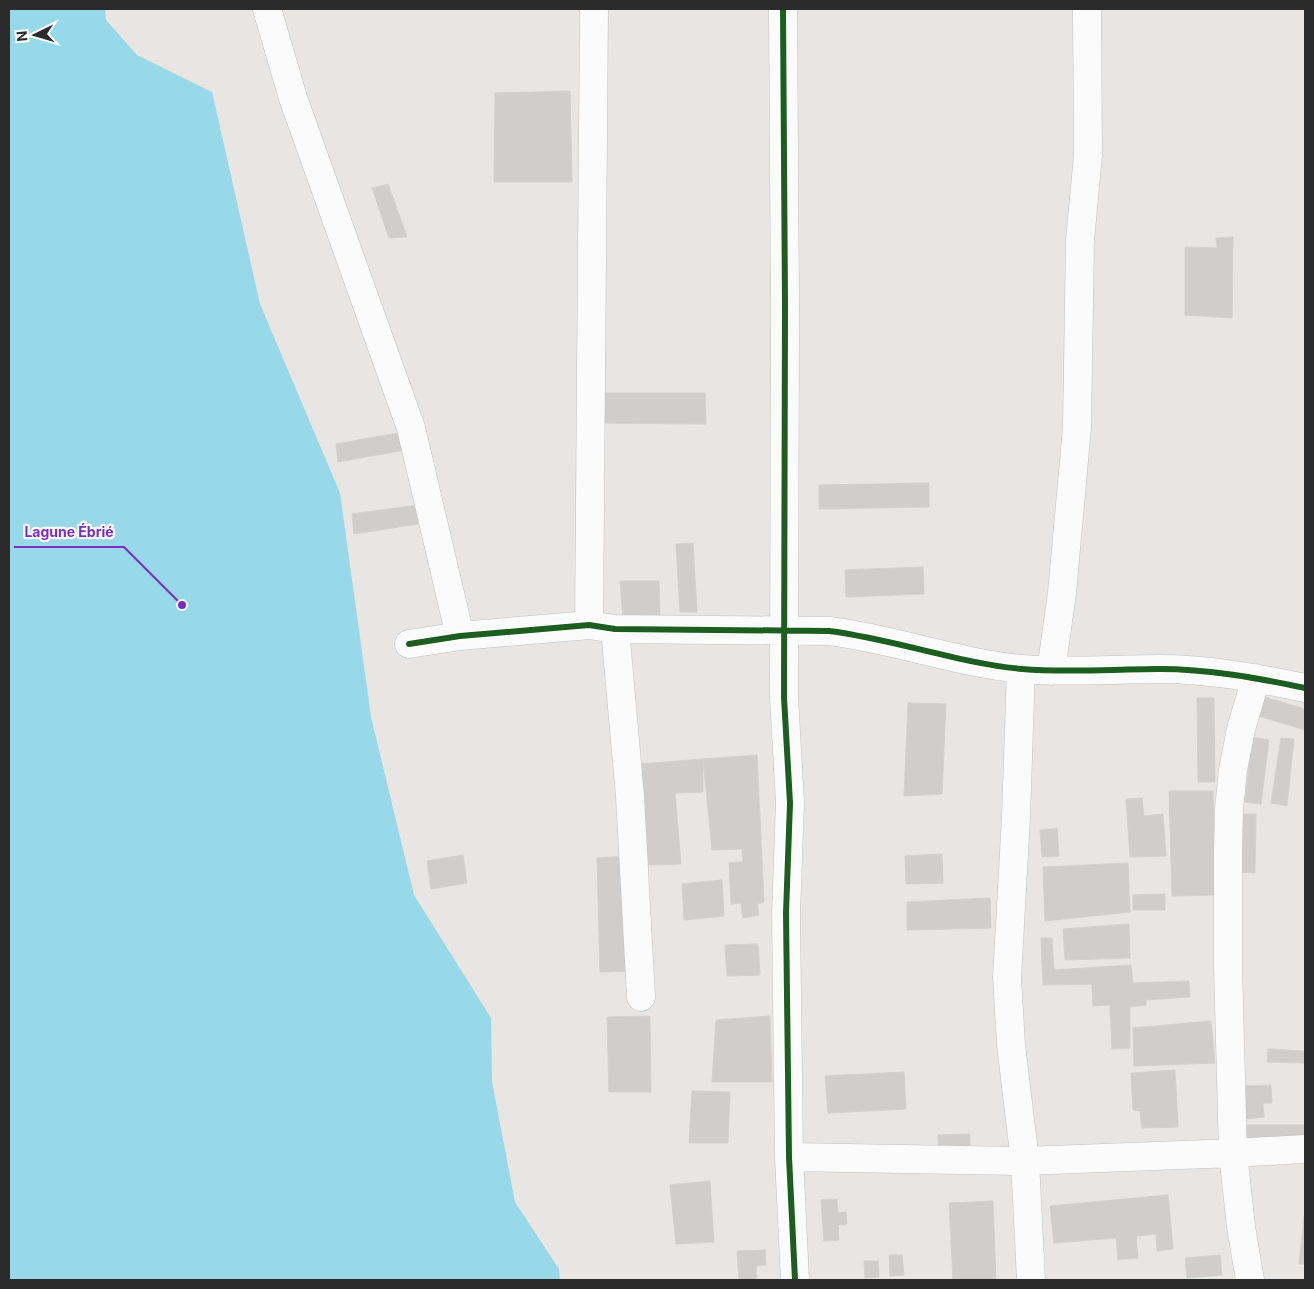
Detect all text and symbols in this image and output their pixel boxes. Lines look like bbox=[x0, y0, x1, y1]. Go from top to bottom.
north arrow bbox=[10, 10, 60, 60]
text: N bbox=[13, 30, 30, 42]
callout: Lagune Ébrié bbox=[14, 518, 124, 547]
text: Lagune Ébrié bbox=[24, 522, 114, 540]

